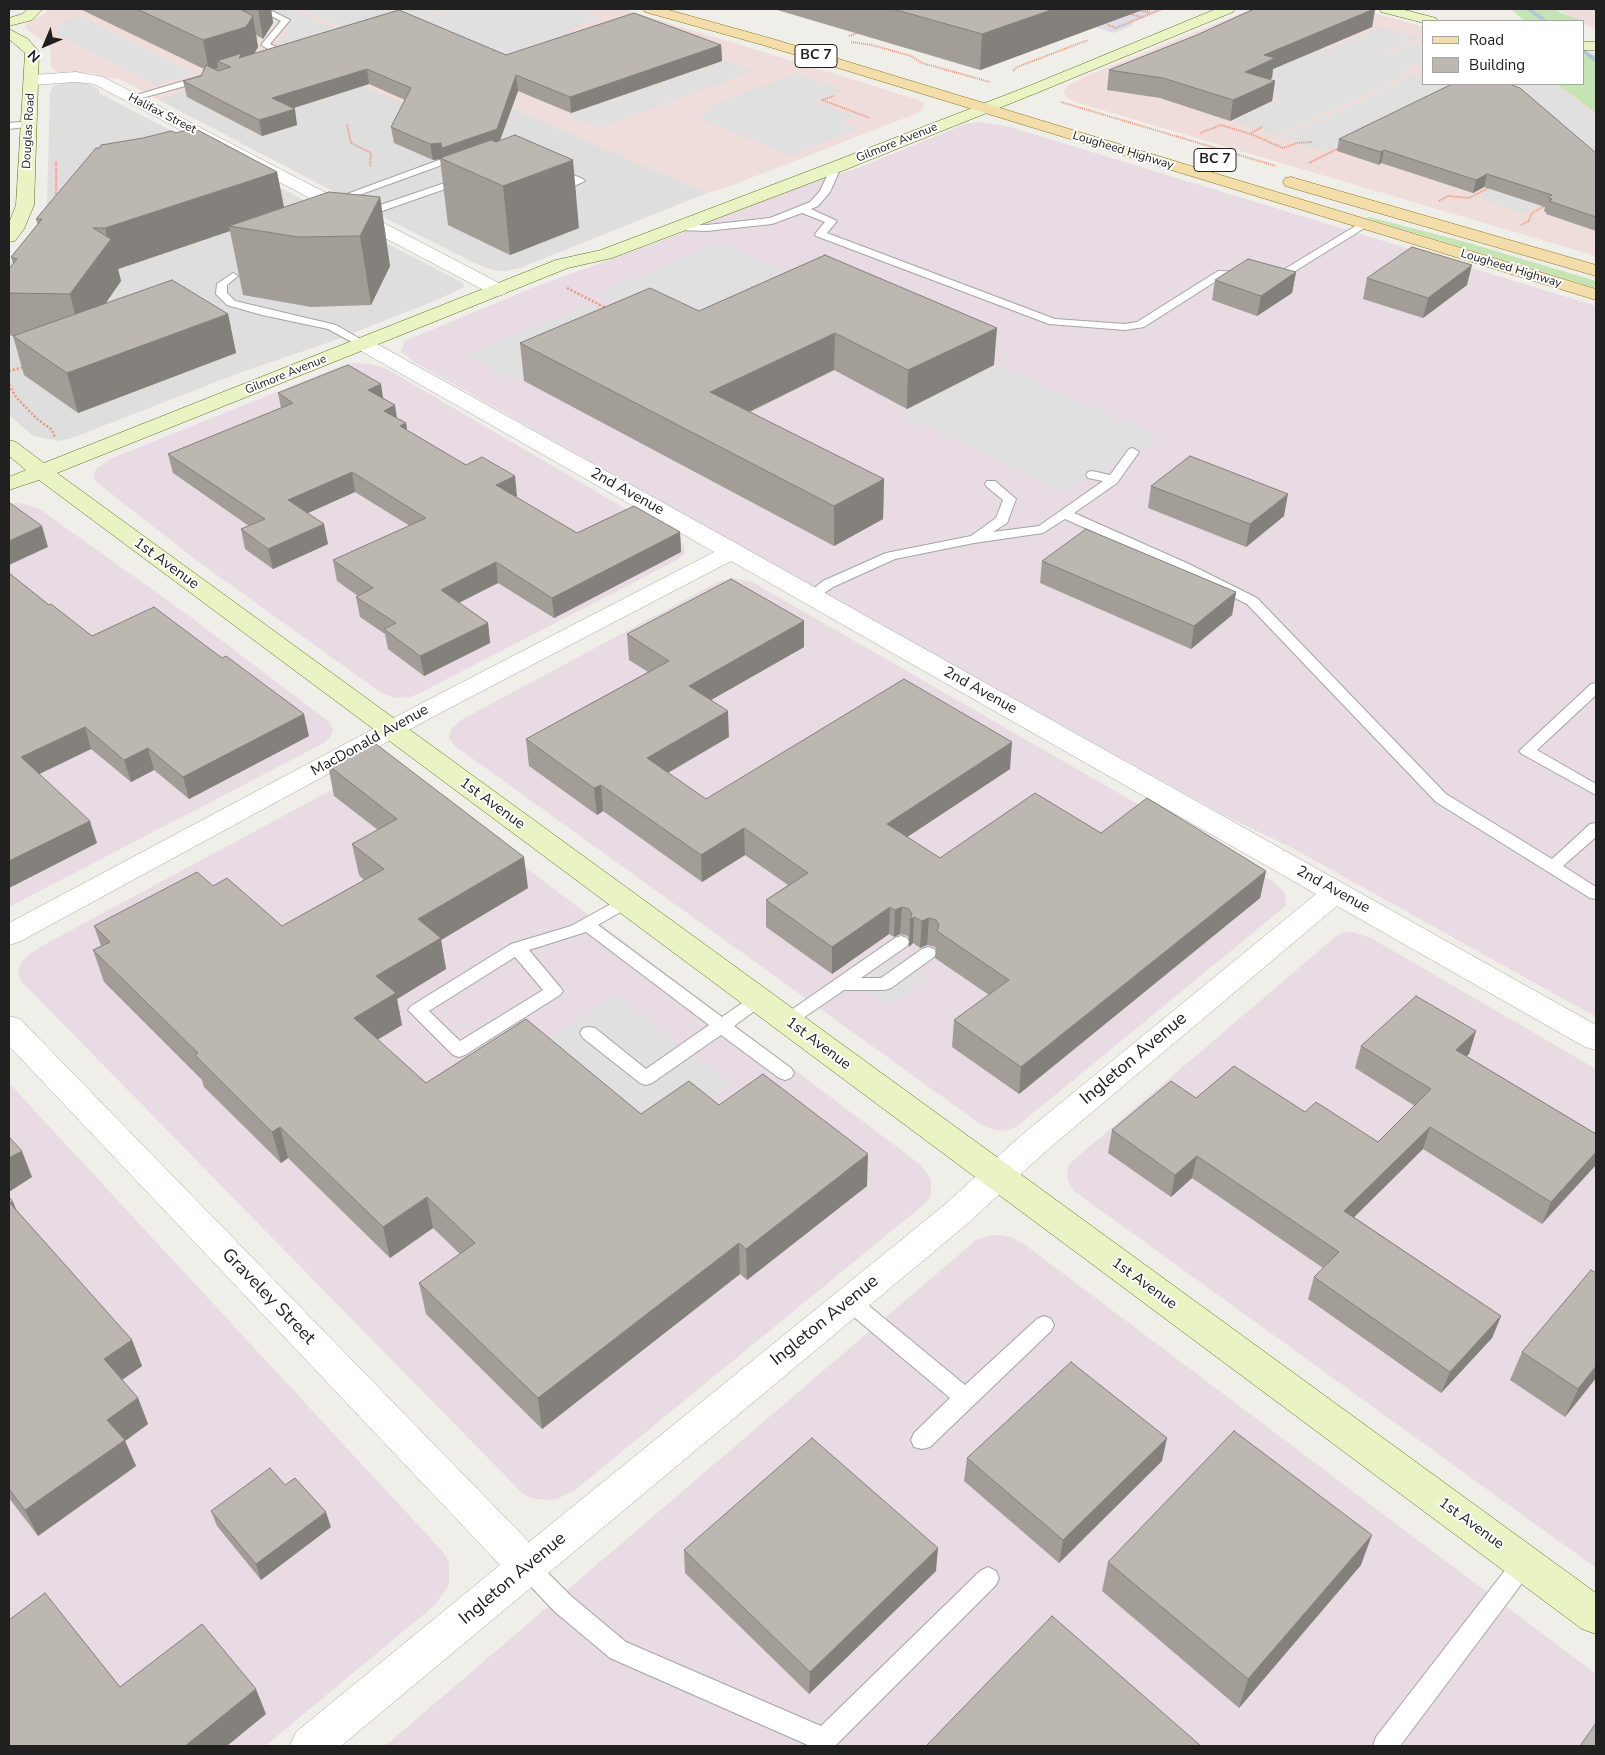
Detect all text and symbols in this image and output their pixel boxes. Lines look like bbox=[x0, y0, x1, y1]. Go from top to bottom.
north arrow bbox=[20, 20, 70, 70]
legend bbox=[1422, 20, 1585, 85]
text: Road bbox=[1469, 30, 1504, 50]
road number: BC 7 bbox=[795, 44, 837, 68]
text: N bbox=[24, 46, 44, 66]
text: Building bbox=[1469, 55, 1525, 75]
street label: Halifax Street bbox=[126, 91, 198, 137]
street label: Douglas Road bbox=[20, 93, 38, 169]
street label: Gilmore Avenue bbox=[854, 120, 940, 166]
street label: Lougheed Highway bbox=[1071, 129, 1175, 173]
road number: BC 7 bbox=[1194, 148, 1236, 172]
street label: Lougheed Highway bbox=[1459, 247, 1563, 291]
street label: Gilmore Avenue bbox=[243, 352, 329, 398]
street label: 2nd Avenue bbox=[587, 464, 667, 520]
street label: 1st Avenue bbox=[130, 534, 202, 594]
street label: 2nd Avenue bbox=[940, 663, 1020, 719]
street label: MacDonald Avenue bbox=[308, 701, 432, 781]
street label: 1st Avenue bbox=[456, 774, 528, 834]
street label: 2nd Avenue bbox=[1293, 862, 1373, 918]
street label: Ingleton Avenue bbox=[1076, 1008, 1192, 1110]
street label: 1st Avenue bbox=[782, 1014, 854, 1074]
street label: Graveley Street bbox=[217, 1244, 319, 1350]
street label: 1st Avenue bbox=[1108, 1254, 1180, 1314]
street label: Ingleton Avenue bbox=[767, 1271, 883, 1371]
street label: 1st Avenue bbox=[1435, 1494, 1507, 1554]
street label: Ingleton Avenue bbox=[455, 1528, 571, 1630]

